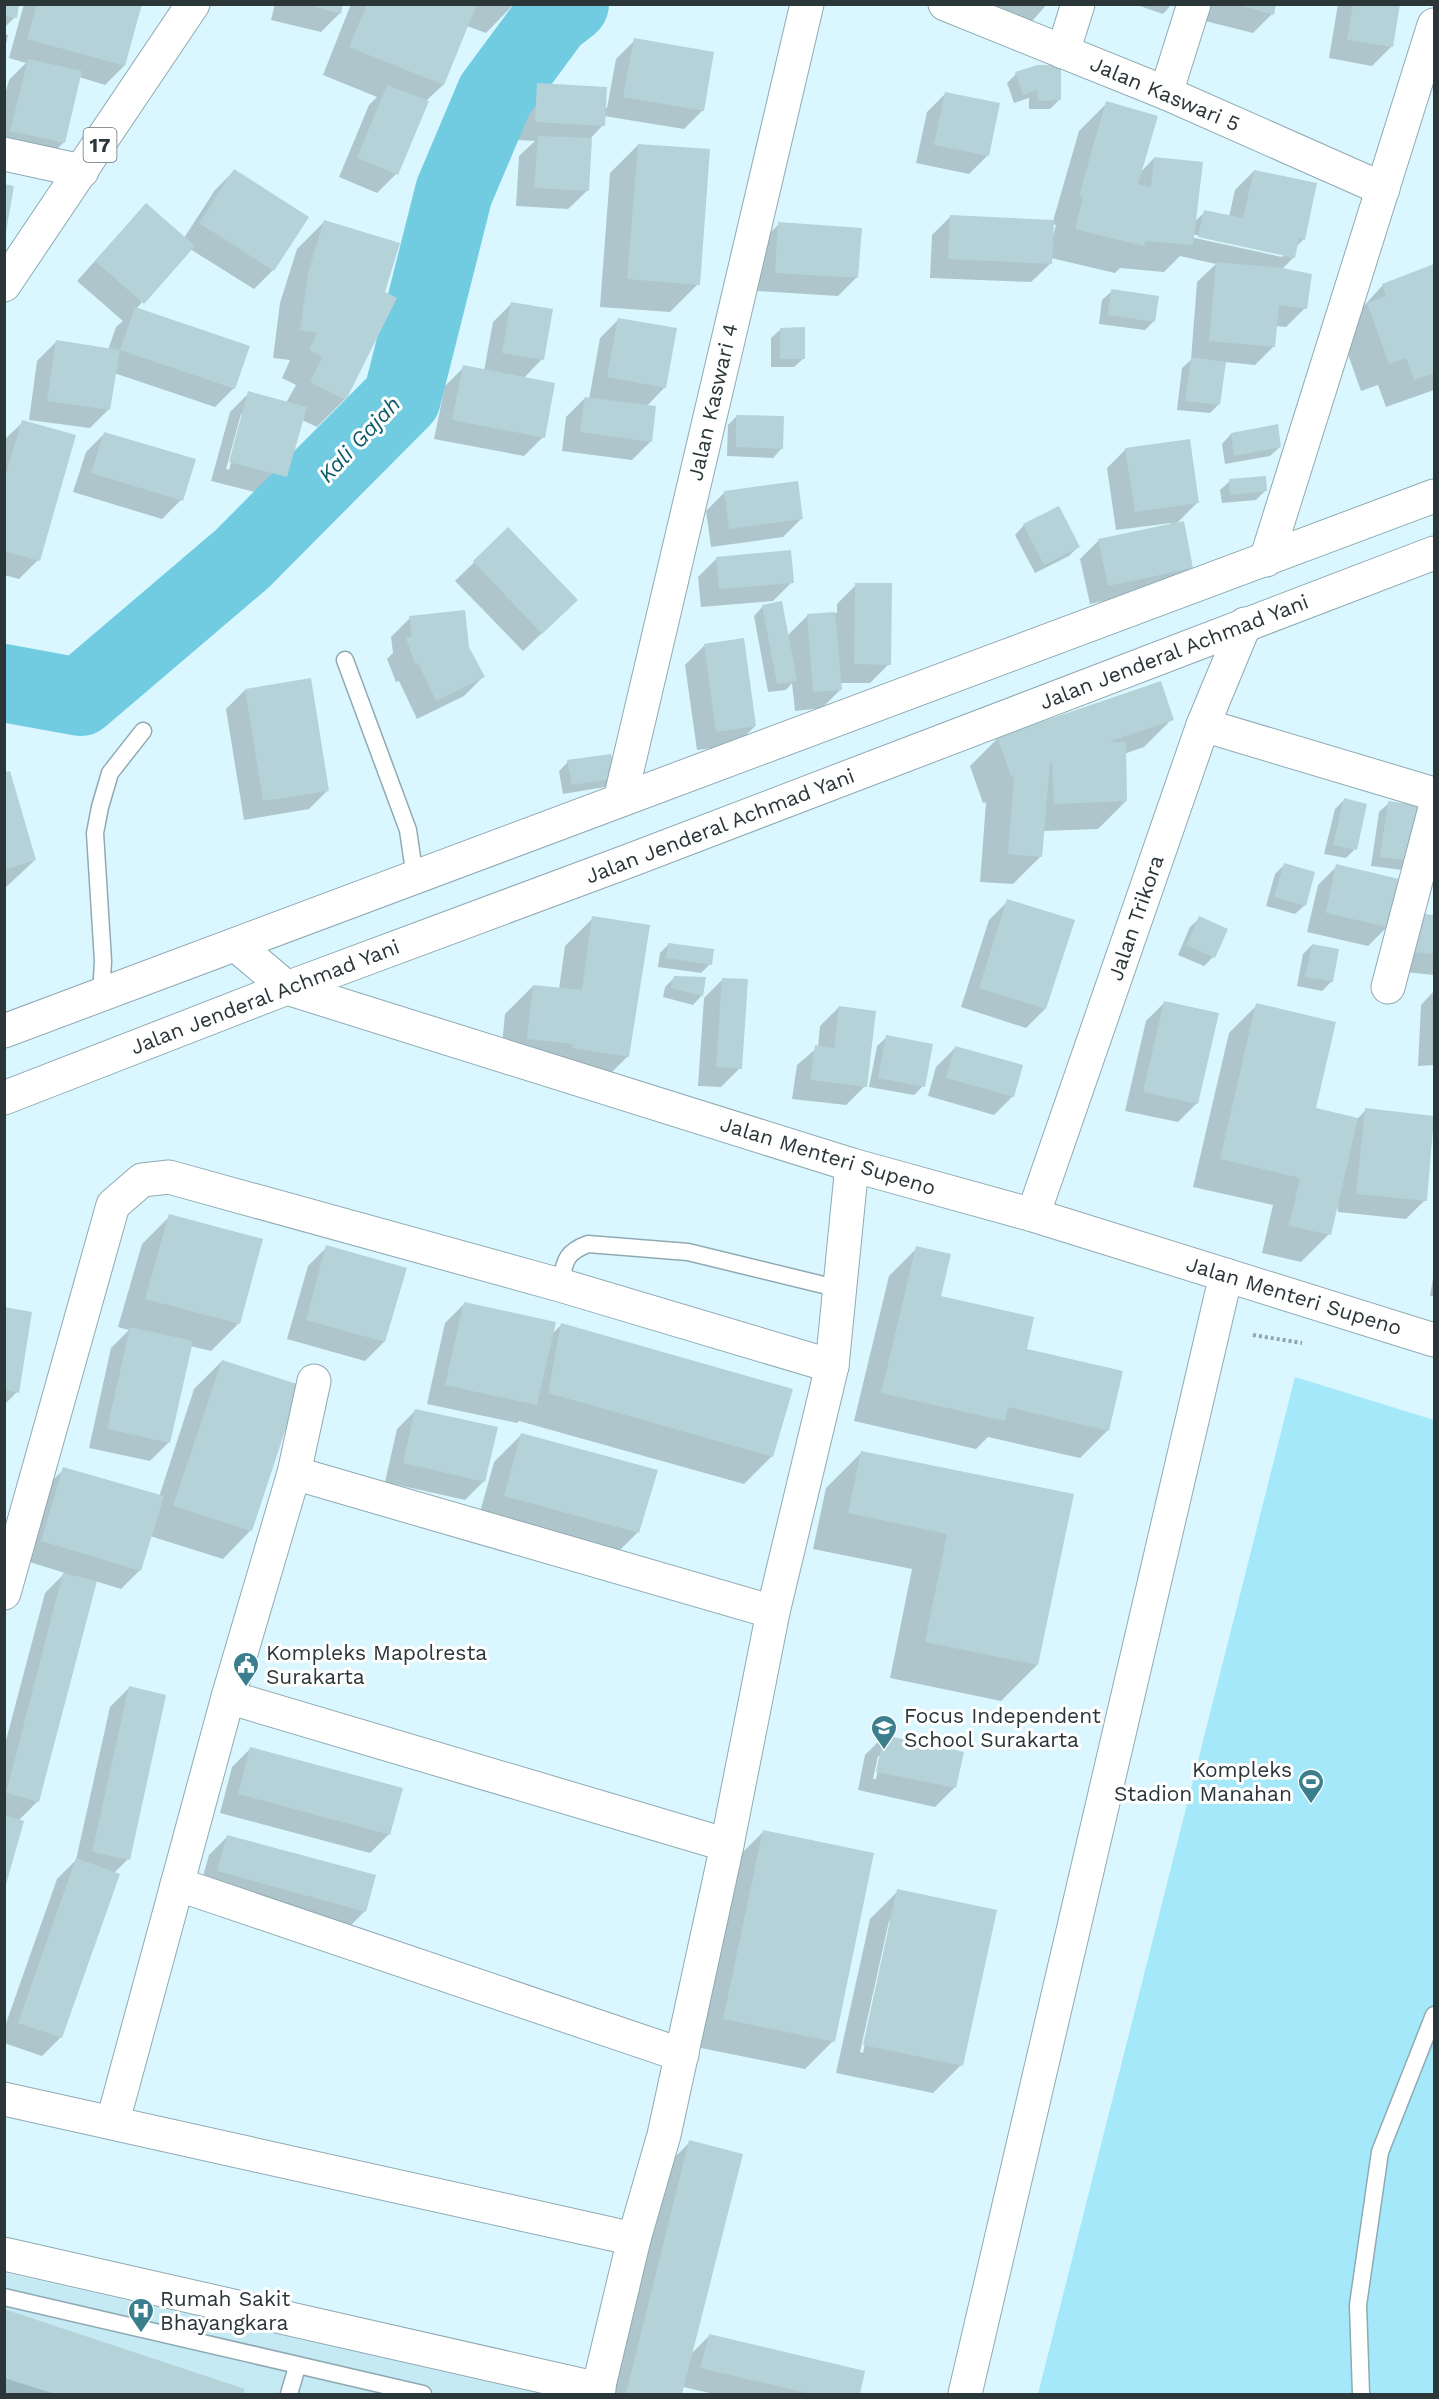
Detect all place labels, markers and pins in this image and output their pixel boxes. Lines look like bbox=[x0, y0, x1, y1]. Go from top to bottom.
place label: Kompleks Mapolresta Surakarta bbox=[266, 1640, 487, 1689]
public building icon: Kompleks Mapolresta Surakarta bbox=[231, 1650, 261, 1688]
place label: Focus Independent School Surakarta bbox=[904, 1703, 1101, 1752]
school or university icon: Focus Independent School Surakarta bbox=[869, 1713, 899, 1751]
place label: Kompleks Stadion Manahan bbox=[1114, 1757, 1292, 1806]
sports icon: Kompleks Stadion Manahan bbox=[1296, 1767, 1326, 1805]
place label: Rumah Sakit Bhayangkara bbox=[160, 2286, 290, 2335]
hospital icon: Rumah Sakit Bhayangkara bbox=[126, 2296, 156, 2334]

